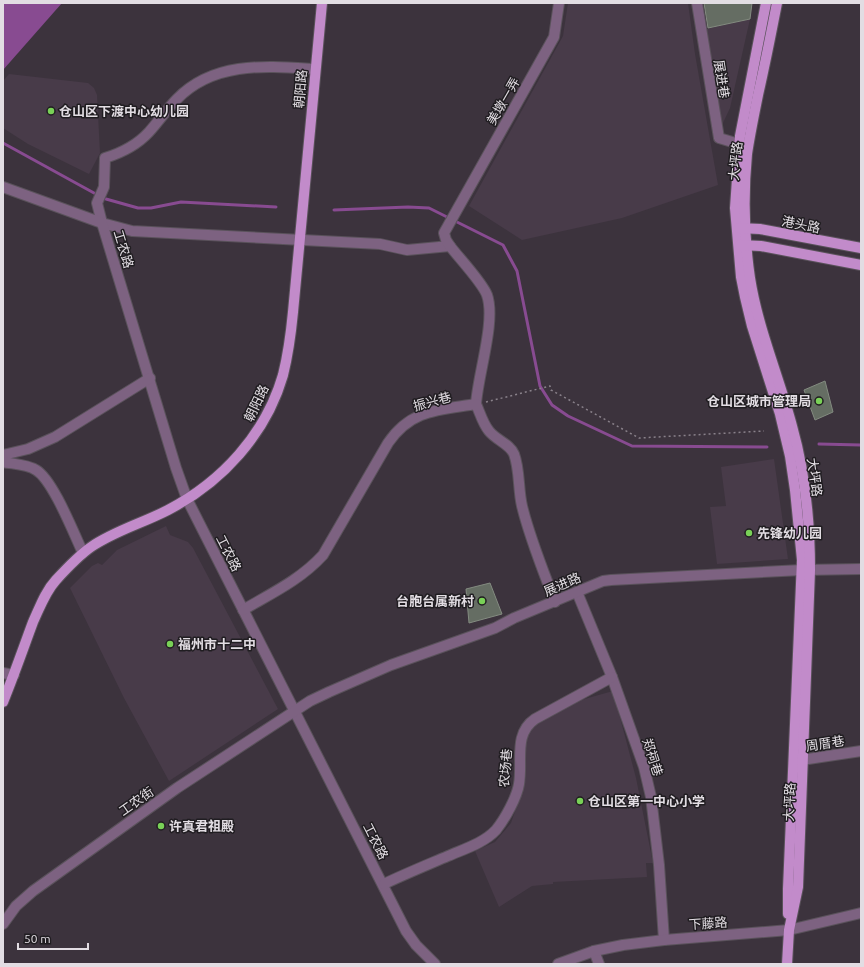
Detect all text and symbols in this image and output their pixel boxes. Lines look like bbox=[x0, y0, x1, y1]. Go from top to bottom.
street label: 展进巷 bbox=[712, 59, 732, 99]
street label: 朝阳路 bbox=[291, 69, 309, 109]
street label: 美墩一弄 bbox=[484, 75, 522, 127]
place label: 仓山区下渡中心幼儿园 bbox=[59, 104, 189, 118]
marker: 仓山区下渡中心幼儿园 bbox=[46, 106, 56, 116]
street label: 大坪路 bbox=[726, 141, 744, 181]
street label: 港头路 bbox=[781, 213, 821, 235]
street label: 工农路 bbox=[112, 228, 136, 270]
street label: 朝阳路 bbox=[241, 382, 271, 424]
street label: 振兴巷 bbox=[411, 389, 453, 413]
place label: 仓山区城市管理局 bbox=[707, 394, 811, 408]
marker: 仓山区城市管理局 bbox=[814, 396, 824, 406]
street label: 大坪路 bbox=[805, 457, 825, 497]
place label: 先锋幼儿园 bbox=[757, 526, 822, 540]
marker: 先锋幼儿园 bbox=[744, 528, 754, 538]
street label: 工农路 bbox=[214, 532, 244, 574]
street label: 展进路 bbox=[541, 570, 583, 598]
place label: 台胞台属新村 bbox=[396, 594, 474, 608]
marker: 台胞台属新村 bbox=[477, 596, 487, 606]
place label: 福州市十二中 bbox=[178, 637, 256, 651]
marker: 福州市十二中 bbox=[165, 639, 175, 649]
street label: 周厝巷 bbox=[805, 733, 845, 753]
street label: 郑祠巷 bbox=[640, 736, 666, 778]
street label: 农场巷 bbox=[496, 748, 514, 788]
street label: 大坪路 bbox=[781, 782, 797, 822]
street label: 工农街 bbox=[116, 784, 156, 818]
place label: 仓山区第一中心小学 bbox=[588, 794, 705, 808]
marker: 仓山区第一中心小学 bbox=[575, 796, 585, 806]
place label: 许真君祖殿 bbox=[169, 819, 234, 833]
street label: 工农路 bbox=[361, 820, 391, 862]
marker: 许真君祖殿 bbox=[156, 821, 166, 831]
street label: 下藤路 bbox=[688, 915, 728, 931]
scale bar bbox=[18, 925, 88, 951]
text: 50 m bbox=[24, 932, 51, 945]

